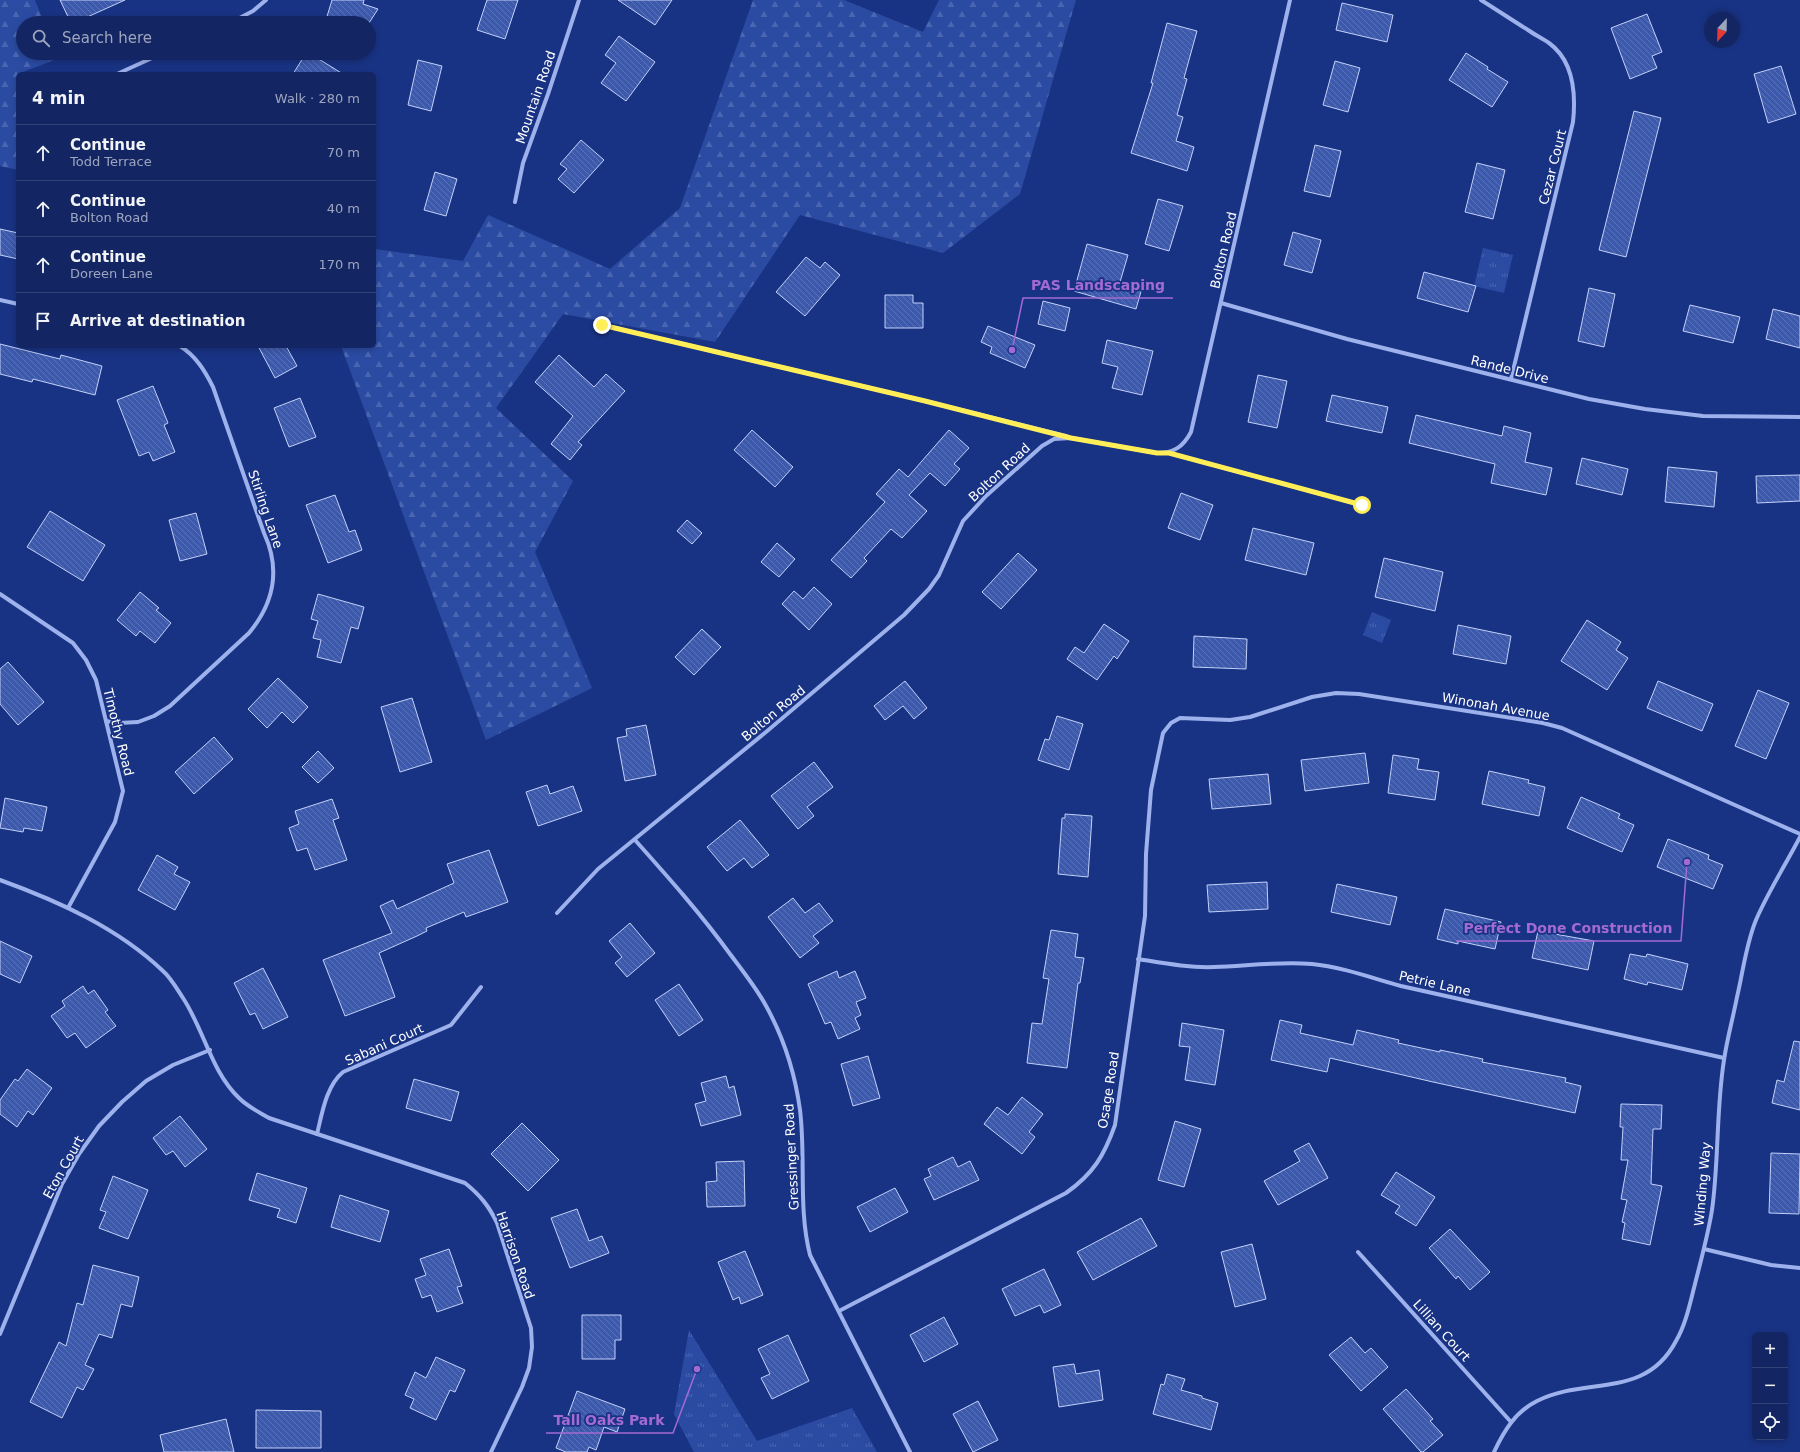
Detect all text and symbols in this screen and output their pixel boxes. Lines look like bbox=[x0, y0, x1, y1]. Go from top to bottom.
north arrow bbox=[1704, 12, 1740, 48]
search box bbox=[16, 16, 376, 60]
icon: search bbox=[30, 27, 52, 49]
text: Search here bbox=[62, 29, 152, 47]
street label: Mountain Road bbox=[513, 49, 558, 146]
text: 4 min bbox=[32, 88, 85, 108]
text: Walk · 280 m bbox=[275, 91, 360, 106]
street label: Cezar Court bbox=[1536, 128, 1569, 206]
text: Continue bbox=[70, 136, 146, 154]
icon: ahead bbox=[32, 142, 54, 164]
text: 70 m bbox=[327, 145, 360, 160]
text: Todd Terrace bbox=[70, 154, 152, 169]
text: Continue bbox=[70, 192, 146, 210]
icon: ahead bbox=[32, 198, 54, 220]
text: 40 m bbox=[327, 201, 360, 216]
text: Bolton Road bbox=[70, 210, 149, 225]
street label: Bolton Road bbox=[1207, 210, 1240, 290]
text: Continue bbox=[70, 248, 146, 266]
icon: ahead bbox=[32, 254, 54, 276]
text: 170 m bbox=[318, 257, 360, 272]
text: Doreen Lane bbox=[70, 266, 153, 281]
callout: PAS Landscaping bbox=[1023, 272, 1173, 298]
text: PAS Landscaping bbox=[1031, 277, 1165, 293]
icon: arrive bbox=[32, 310, 54, 332]
text: Arrive at destination bbox=[70, 312, 245, 330]
route end bbox=[593, 316, 611, 334]
street label: Rande Drive bbox=[1469, 353, 1551, 386]
street label: Bolton Road bbox=[966, 440, 1033, 505]
street label: Stirling Lane bbox=[245, 468, 286, 550]
route start bbox=[1353, 496, 1371, 514]
street label: Bolton Road bbox=[738, 682, 808, 744]
street label: Timothy Road bbox=[100, 686, 137, 777]
street label: Winonah Avenue bbox=[1441, 690, 1551, 723]
callout: Perfect Done Construction bbox=[1456, 915, 1681, 941]
text: Perfect Done Construction bbox=[1464, 920, 1672, 936]
street label: Petrie Lane bbox=[1398, 968, 1472, 999]
street label: Sabani Court bbox=[343, 1020, 426, 1068]
street label: Osage Road bbox=[1095, 1050, 1122, 1130]
street label: Gressinger Road bbox=[781, 1103, 802, 1211]
street label: Eton Court bbox=[40, 1133, 87, 1201]
street label: Winding Way bbox=[1691, 1141, 1714, 1227]
street label: Harrison Road bbox=[494, 1209, 538, 1301]
street label: Lillian Court bbox=[1410, 1296, 1473, 1364]
map controls bbox=[1752, 1332, 1788, 1440]
button: + bbox=[1752, 1332, 1788, 1368]
button: − bbox=[1752, 1368, 1788, 1404]
button: locate bbox=[1752, 1404, 1788, 1440]
callout: Tall Oaks Park bbox=[546, 1407, 673, 1433]
text: Tall Oaks Park bbox=[553, 1412, 665, 1428]

